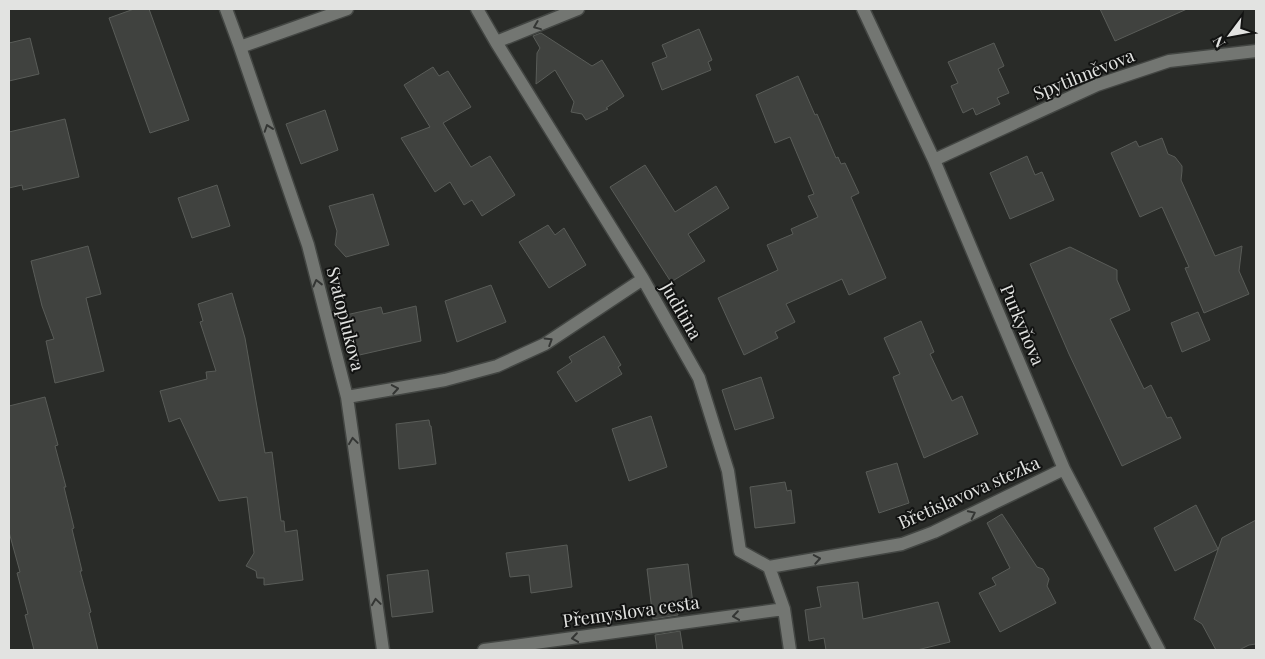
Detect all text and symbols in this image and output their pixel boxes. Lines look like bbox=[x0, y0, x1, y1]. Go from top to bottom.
north arrow bbox=[1205, 10, 1255, 60]
one-way arrow bbox=[533, 19, 542, 30]
text: N bbox=[1208, 33, 1229, 51]
street label: Spytihněvova bbox=[1029, 43, 1138, 105]
one-way arrow bbox=[264, 124, 274, 133]
street label: Svatoplukova bbox=[321, 264, 370, 373]
street label: Juditina bbox=[655, 276, 708, 344]
one-way arrow bbox=[313, 279, 323, 287]
street label: Purkyňova bbox=[995, 280, 1051, 369]
one-way arrow bbox=[544, 338, 553, 348]
one-way arrow bbox=[391, 384, 399, 394]
one-way arrow bbox=[348, 437, 359, 445]
street label: Břetislavova stezka bbox=[894, 450, 1043, 534]
one-way arrow bbox=[966, 510, 975, 520]
one-way arrow bbox=[812, 554, 821, 564]
street label: Přemyslova cesta bbox=[561, 590, 701, 632]
one-way arrow bbox=[371, 598, 382, 606]
one-way arrow bbox=[731, 610, 739, 621]
one-way arrow bbox=[570, 632, 578, 643]

